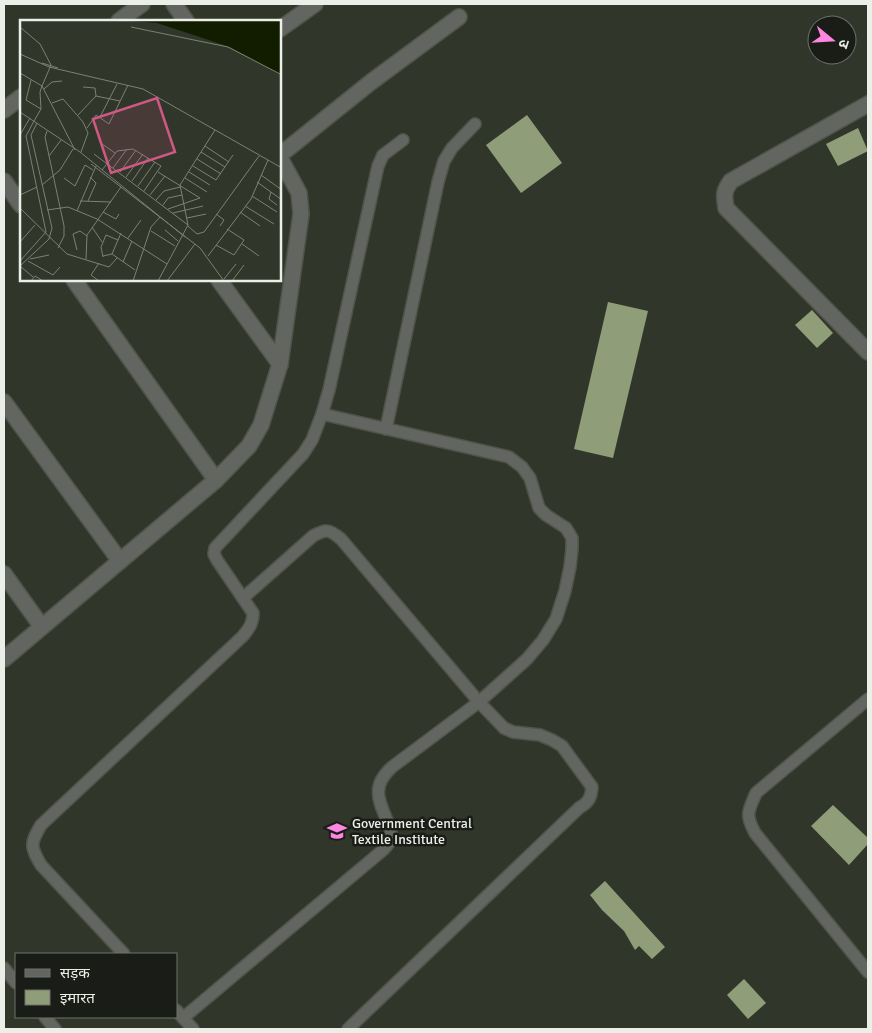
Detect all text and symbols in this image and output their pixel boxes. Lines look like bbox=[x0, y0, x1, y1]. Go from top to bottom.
north arrow bbox=[807, 15, 857, 65]
inset map bbox=[20, 20, 281, 281]
text: उ bbox=[834, 37, 853, 51]
place label: Government Central Textile Institute bbox=[352, 815, 472, 848]
school or university icon: Government Central Textile Institute bbox=[326, 820, 348, 842]
legend bbox=[15, 953, 178, 1018]
text: सड़क bbox=[60, 964, 90, 982]
text: इमारत bbox=[60, 989, 95, 1007]

